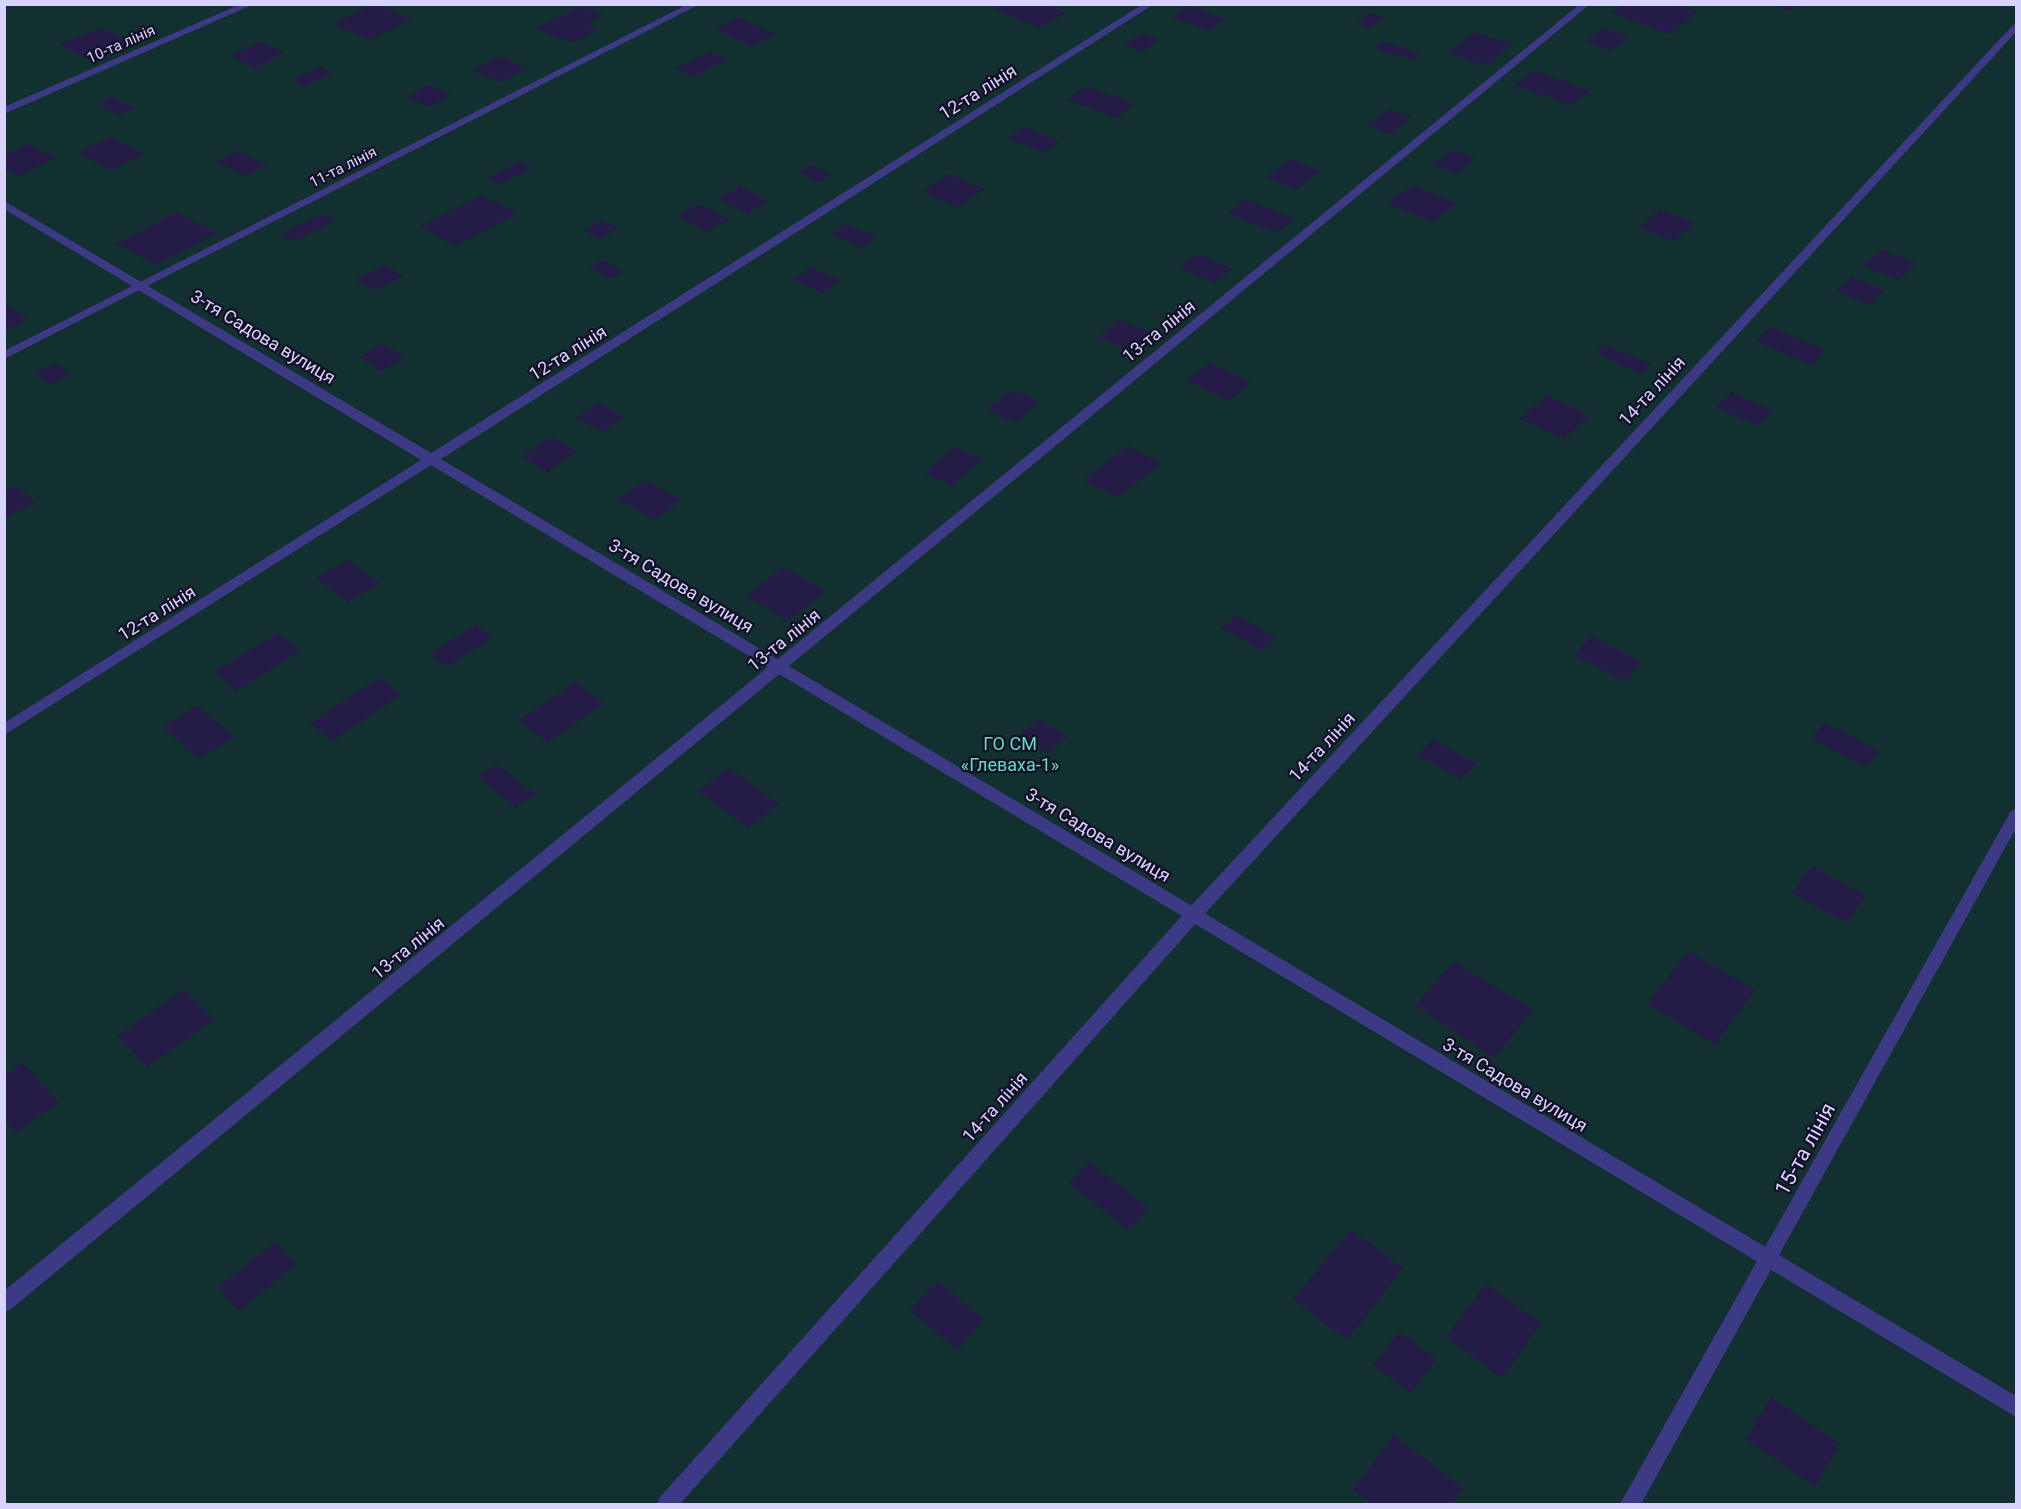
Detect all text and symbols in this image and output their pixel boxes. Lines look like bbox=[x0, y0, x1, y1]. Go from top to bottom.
street label: 10-та лінія bbox=[84, 21, 158, 67]
street label: 12-та лінія bbox=[935, 60, 1020, 124]
street label: 11-та лінія bbox=[306, 142, 380, 192]
street label: 3-тя Садова вулиця bbox=[187, 285, 339, 388]
street label: 13-та лінія bbox=[1118, 295, 1199, 366]
street label: 12-та лінія bbox=[525, 321, 610, 385]
street label: 14-та лінія bbox=[1614, 352, 1689, 430]
street label: 3-тя Садова вулиця bbox=[605, 534, 757, 637]
street label: 12-та лінія bbox=[114, 581, 199, 645]
street label: 13-та лінія bbox=[743, 604, 824, 675]
street label: 14-та лінія bbox=[1284, 708, 1359, 786]
park label: ГО СМ «Глеваха-1» bbox=[961, 733, 1059, 775]
street label: 3-тя Садова вулиця bbox=[1022, 783, 1174, 886]
street label: 13-та лінія bbox=[367, 912, 448, 983]
street label: 3-тя Садова вулиця bbox=[1439, 1033, 1591, 1136]
street label: 14-та лінія bbox=[958, 1067, 1032, 1146]
street label: 15-та лінія bbox=[1770, 1099, 1840, 1199]

